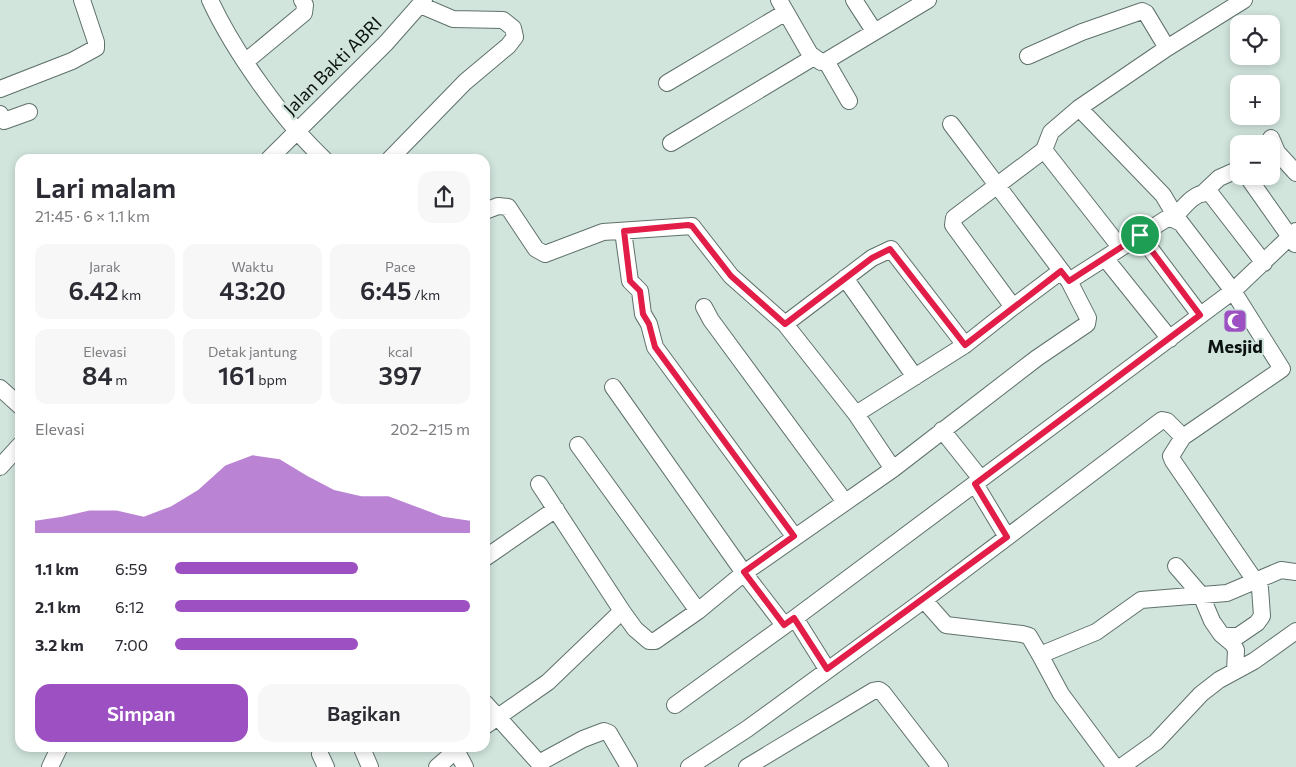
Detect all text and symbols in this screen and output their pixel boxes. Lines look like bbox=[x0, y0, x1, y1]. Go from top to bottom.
street label: Jalan Bakti ABRI bbox=[279, 12, 386, 119]
map controls bbox=[1230, 15, 1280, 185]
button: locate bbox=[1230, 15, 1280, 65]
button: + bbox=[1230, 75, 1280, 125]
button: − bbox=[1230, 135, 1280, 185]
text: Lari malam bbox=[35, 170, 176, 204]
button: share bbox=[418, 171, 470, 223]
text: 21:45 · 6 × 1.1 km bbox=[35, 206, 150, 225]
pin bbox=[1119, 214, 1161, 256]
icon: arrive bbox=[1126, 221, 1154, 249]
text: Jarak bbox=[89, 258, 121, 275]
text: Waktu bbox=[231, 258, 274, 275]
text: Pace bbox=[385, 258, 415, 275]
text: 6.42 bbox=[69, 275, 119, 305]
text: 43:20 bbox=[219, 275, 286, 305]
text: 6:45 bbox=[360, 275, 412, 305]
text: km bbox=[119, 286, 141, 303]
text: /km bbox=[412, 286, 440, 303]
mosque icon: Mesjid bbox=[1222, 308, 1248, 334]
place label: Mesjid bbox=[1207, 335, 1263, 357]
text: Elevasi bbox=[83, 343, 127, 360]
text: Detak jantung bbox=[208, 343, 297, 360]
text: kcal bbox=[388, 343, 413, 360]
text: 84 bbox=[82, 360, 113, 390]
text: 161 bbox=[218, 360, 256, 390]
text: 397 bbox=[379, 360, 422, 390]
text: m bbox=[113, 371, 128, 388]
text: bpm bbox=[256, 371, 287, 388]
text: Elevasi bbox=[35, 419, 85, 438]
text: 202–215 m bbox=[391, 419, 470, 438]
text: 1.1 km bbox=[35, 559, 79, 578]
text: 6:59 bbox=[115, 559, 147, 578]
text: 2.1 km bbox=[35, 597, 81, 616]
text: 6:12 bbox=[115, 597, 144, 616]
text: 3.2 km bbox=[35, 635, 84, 654]
text: 7:00 bbox=[115, 635, 148, 654]
button: Simpan bbox=[35, 684, 248, 742]
button: Bagikan bbox=[258, 684, 470, 742]

